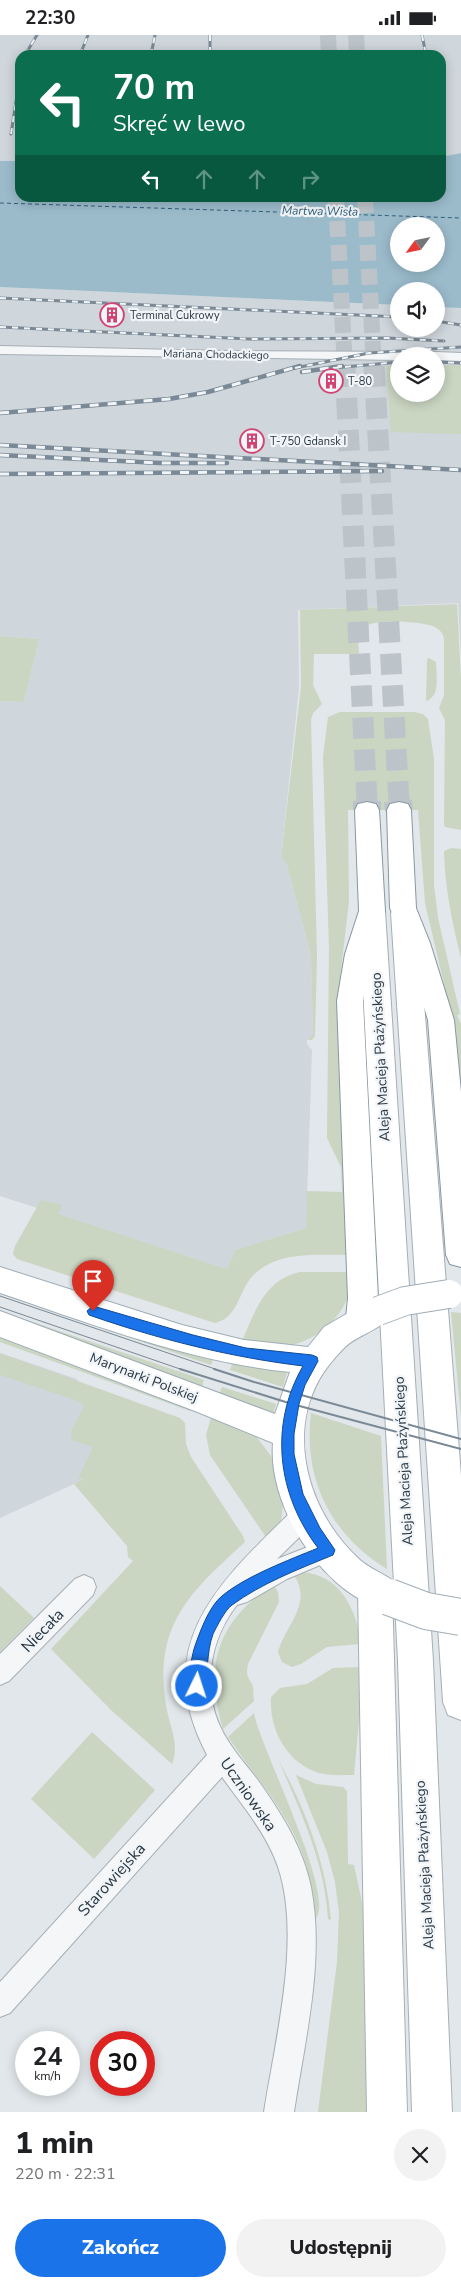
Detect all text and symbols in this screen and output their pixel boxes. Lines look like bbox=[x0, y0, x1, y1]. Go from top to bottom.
text: 22:30 bbox=[25, 5, 75, 31]
text: 70 m bbox=[113, 64, 195, 111]
icon: left bbox=[30, 70, 95, 135]
text: Skręć w lewo bbox=[113, 109, 246, 139]
icon: left bbox=[137, 165, 165, 193]
icon: ahead bbox=[190, 165, 218, 193]
icon: ahead bbox=[243, 165, 271, 193]
icon: right bbox=[296, 165, 324, 193]
water label: Martwa Wisła bbox=[282, 202, 358, 220]
north arrow bbox=[390, 217, 445, 273]
map controls bbox=[390, 217, 445, 402]
button: sound bbox=[390, 282, 445, 337]
building icon: Terminal Cukrowy bbox=[99, 302, 125, 328]
place label: Terminal Cukrowy bbox=[130, 308, 220, 323]
street label: Mariana Chodackiego bbox=[163, 346, 269, 363]
button: layers bbox=[390, 347, 445, 402]
building icon: T-80 bbox=[318, 368, 344, 394]
place label: T-80 bbox=[348, 374, 372, 389]
building icon: T-750 Gdansk I bbox=[239, 428, 265, 454]
place label: T-750 Gdansk I bbox=[270, 434, 346, 449]
street label: Aleja Macieja Płażyńskiego bbox=[367, 972, 394, 1142]
pin bbox=[72, 1260, 114, 1311]
icon: arrive bbox=[79, 1267, 107, 1295]
street label: Marynarki Polskiej bbox=[87, 1348, 201, 1407]
street label: Aleja Macieja Płażyńskiego bbox=[390, 1376, 417, 1546]
street label: Niecała bbox=[16, 1604, 69, 1657]
position arrow bbox=[170, 1659, 222, 1711]
street label: Uczniowska bbox=[215, 1753, 282, 1836]
street label: Aleja Macieja Płażyńskiego bbox=[411, 1780, 438, 1950]
street label: Starowiejska bbox=[73, 1838, 151, 1921]
speed limit sign: 30 bbox=[90, 2031, 155, 2096]
text: 24 bbox=[32, 2040, 63, 2074]
text: km/h bbox=[34, 2068, 61, 2084]
text: 1 min bbox=[15, 2123, 94, 2164]
button: close bbox=[394, 2129, 446, 2181]
text: 220 m · 22:31 bbox=[15, 2163, 116, 2185]
button: Zakończ bbox=[15, 2219, 226, 2277]
button: Udostępnij bbox=[236, 2219, 446, 2277]

